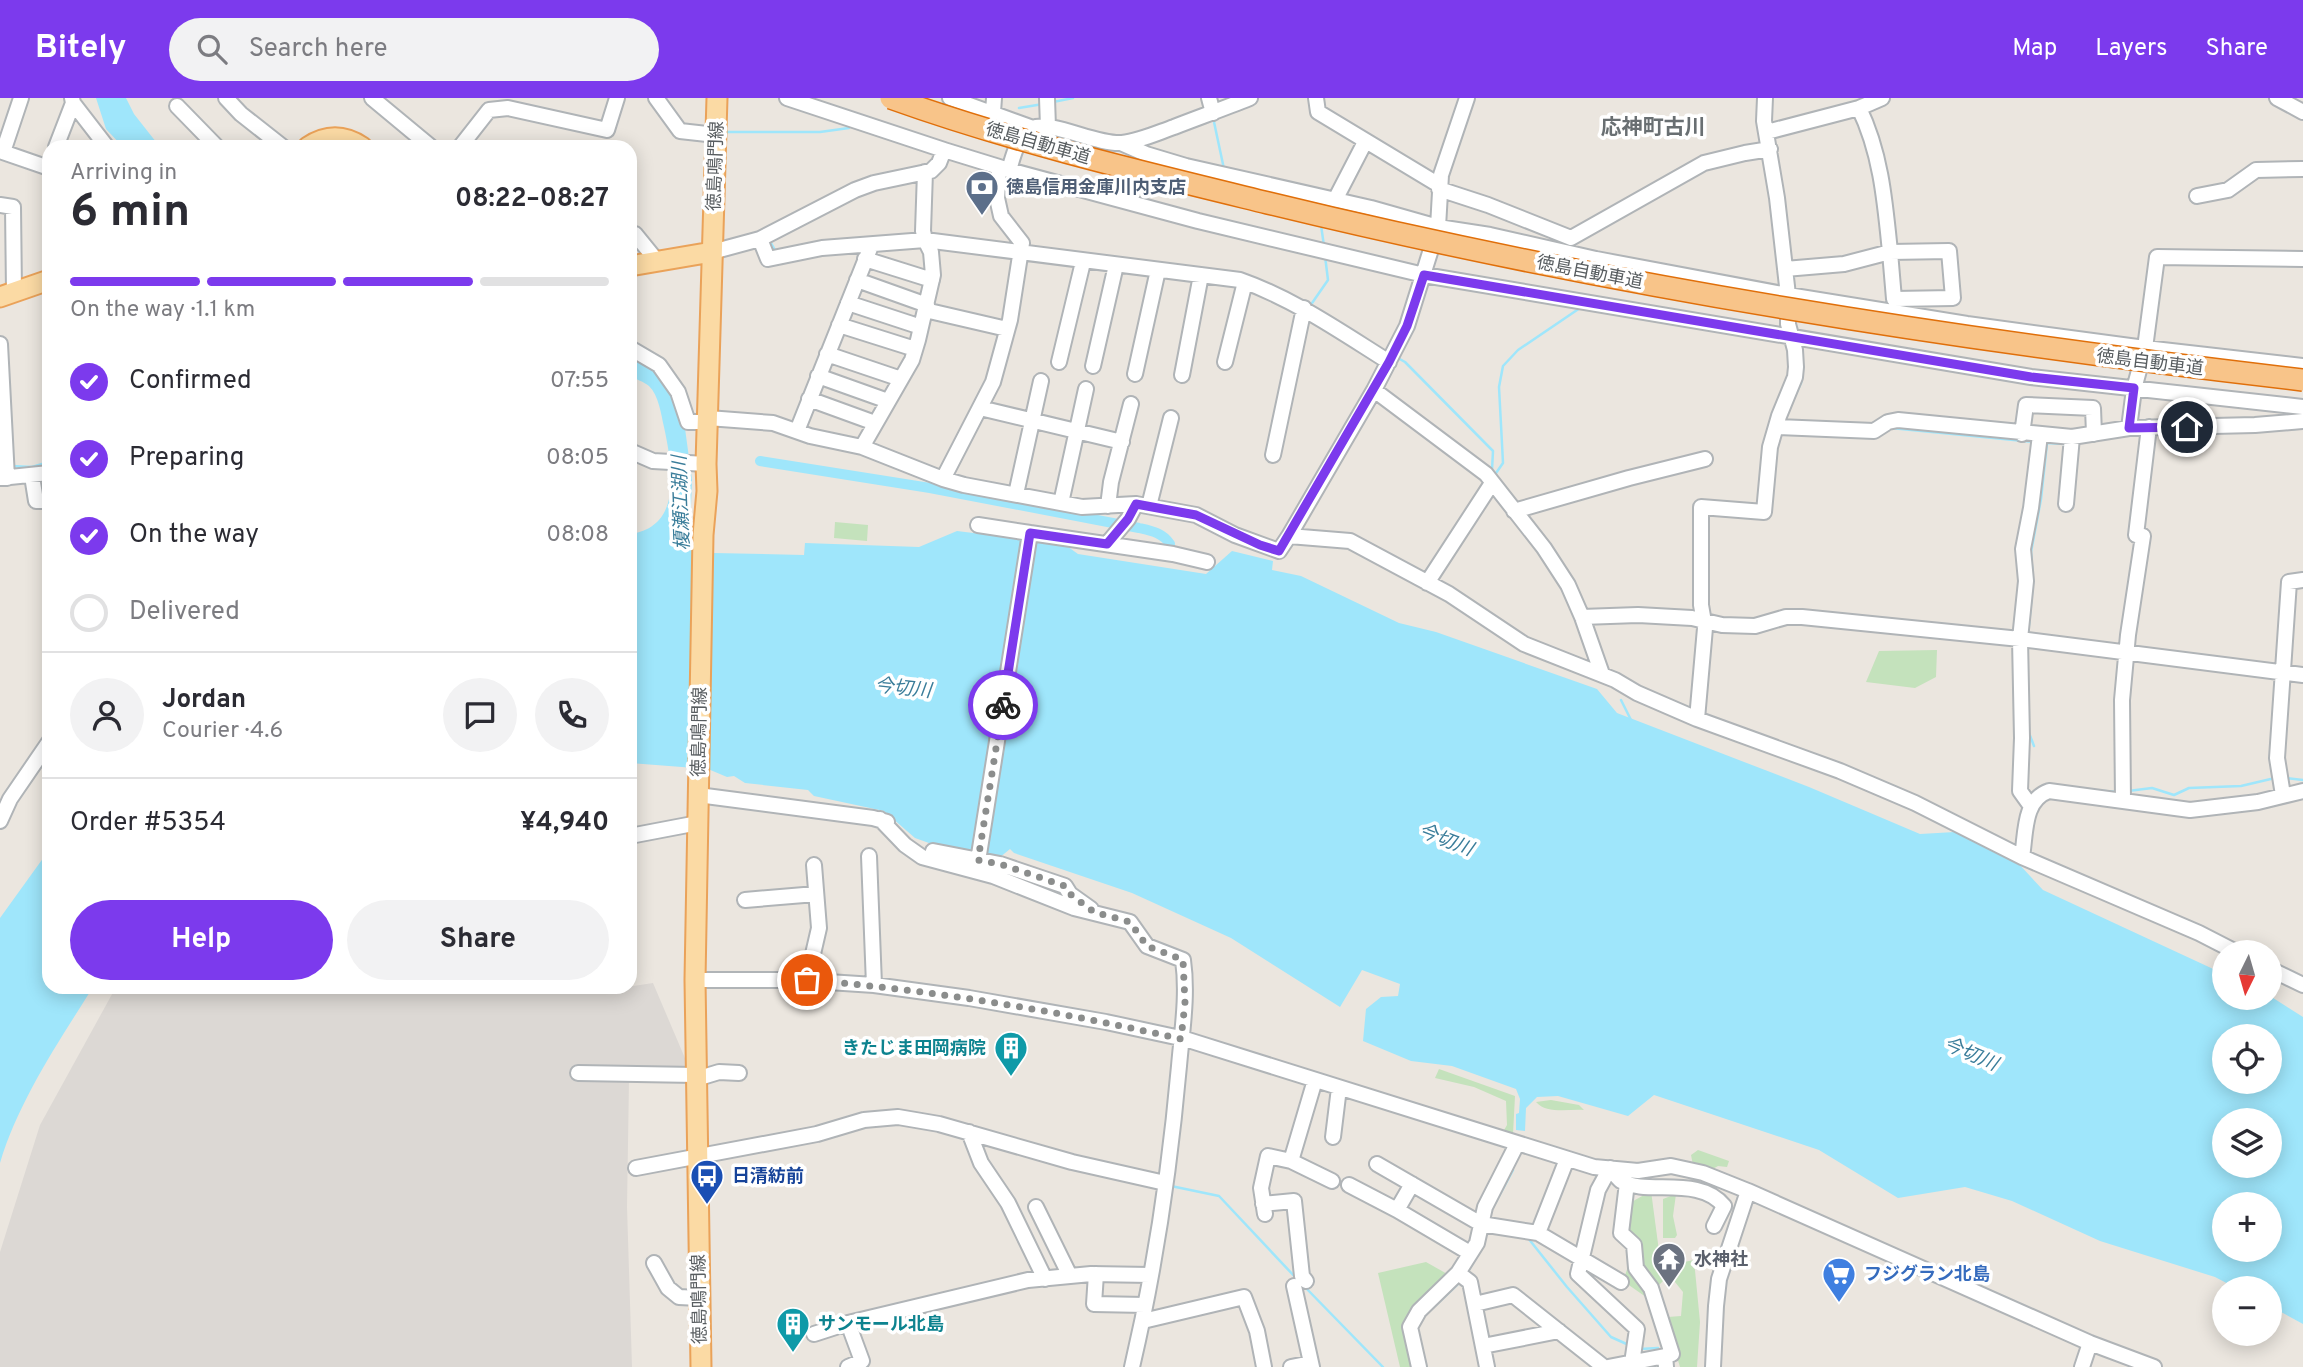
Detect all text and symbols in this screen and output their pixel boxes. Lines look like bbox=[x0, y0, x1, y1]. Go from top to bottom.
search box bbox=[169, 18, 659, 81]
text: Bitely bbox=[35, 28, 127, 70]
icon: search bbox=[193, 30, 231, 68]
text: Search here bbox=[249, 33, 388, 66]
text: Map bbox=[2012, 34, 2057, 64]
text: Layers bbox=[2095, 34, 2167, 64]
text: Share bbox=[2205, 34, 2268, 64]
district label: 応神町古川 bbox=[1601, 115, 1706, 142]
street label: 徳島自動車道 bbox=[983, 119, 1093, 170]
street label: 徳島鳴門線 bbox=[703, 121, 730, 211]
text: Arriving in bbox=[70, 159, 177, 188]
bank icon: 徳島信用金庫川内支店 bbox=[963, 168, 1001, 217]
place label: 徳島信用金庫川内支店 bbox=[1006, 177, 1186, 200]
text: 08:22–08:27 bbox=[455, 183, 609, 216]
text: 6 min bbox=[70, 184, 190, 243]
street label: 徳島自動車道 bbox=[1535, 252, 1645, 295]
text: On the way · 1.1 km bbox=[70, 296, 255, 325]
street label: 徳島自動車道 bbox=[2095, 345, 2205, 381]
icon: check bbox=[70, 363, 108, 401]
text: Confirmed bbox=[129, 365, 252, 398]
text: 07:55 bbox=[550, 367, 609, 396]
pin bbox=[2157, 397, 2217, 457]
icon: home bbox=[2168, 408, 2206, 446]
icon: check bbox=[70, 440, 108, 478]
text: Preparing bbox=[129, 442, 244, 475]
text: 08:05 bbox=[546, 444, 609, 473]
water label: 榎瀬江湖川 bbox=[668, 453, 696, 551]
icon: check bbox=[70, 517, 108, 555]
text: On the way bbox=[129, 519, 259, 552]
text: 08:08 bbox=[546, 521, 609, 550]
text: Delivered bbox=[129, 596, 240, 629]
courier bbox=[968, 670, 1038, 740]
water label: 今切川 bbox=[873, 674, 934, 704]
button: person bbox=[70, 678, 144, 752]
button: chat bbox=[443, 678, 517, 752]
button: phone bbox=[535, 678, 609, 752]
text: Jordan bbox=[162, 684, 246, 717]
icon: bike bbox=[984, 686, 1022, 724]
street label: 徳島鳴門線 bbox=[688, 687, 713, 777]
text: Courier · 4.6 bbox=[162, 717, 283, 746]
text: Order #5354 bbox=[70, 807, 226, 840]
text: ¥4,940 bbox=[520, 807, 609, 840]
water label: 今切川 bbox=[1414, 819, 1478, 863]
button: Help bbox=[70, 900, 333, 980]
button: Share bbox=[347, 900, 609, 980]
north arrow bbox=[2212, 940, 2282, 1010]
map controls bbox=[2212, 940, 2282, 1346]
pin bbox=[777, 950, 837, 1010]
icon: bag bbox=[788, 961, 826, 999]
button: locate bbox=[2212, 1024, 2282, 1094]
building icon: きたじま田岡病院 bbox=[992, 1029, 1030, 1078]
water label: 今切川 bbox=[1939, 1033, 2003, 1078]
place label: きたじま田岡病院 bbox=[842, 1038, 986, 1061]
button: layers bbox=[2212, 1108, 2282, 1178]
bus stop icon: 日清紡前 bbox=[688, 1157, 726, 1206]
place label: 日清紡前 bbox=[732, 1166, 804, 1189]
button: + bbox=[2212, 1192, 2282, 1262]
temple icon: 水神社 bbox=[1650, 1240, 1688, 1289]
place label: 水神社 bbox=[1694, 1249, 1748, 1272]
street label: 徳島鳴門線 bbox=[688, 1254, 713, 1344]
supermarket icon: フジグラン北島 bbox=[1820, 1255, 1858, 1304]
place label: フジグラン北島 bbox=[1864, 1264, 1990, 1287]
button: − bbox=[2212, 1276, 2282, 1346]
building icon: サンモール北島 bbox=[774, 1305, 812, 1354]
place label: サンモール北島 bbox=[818, 1314, 944, 1337]

